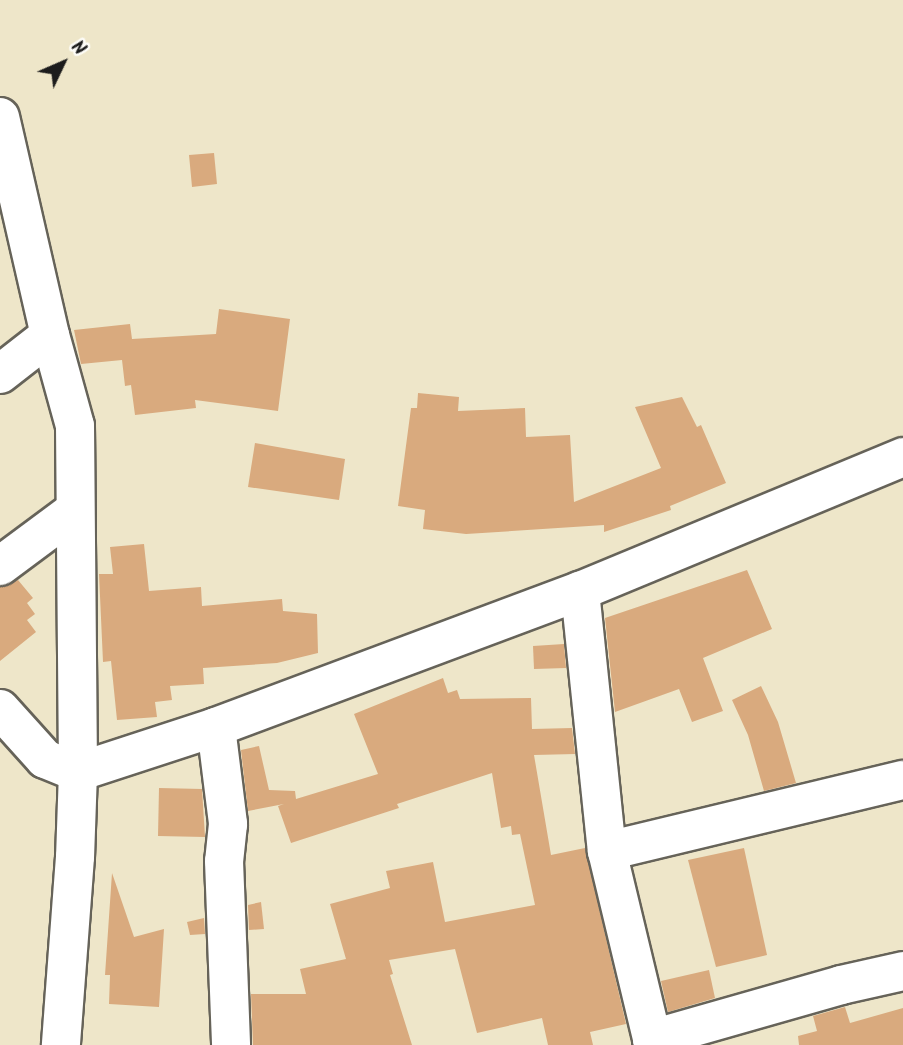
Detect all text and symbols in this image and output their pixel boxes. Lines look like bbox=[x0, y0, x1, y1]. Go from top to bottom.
north arrow bbox=[28, 28, 98, 98]
text: N bbox=[63, 34, 93, 63]

